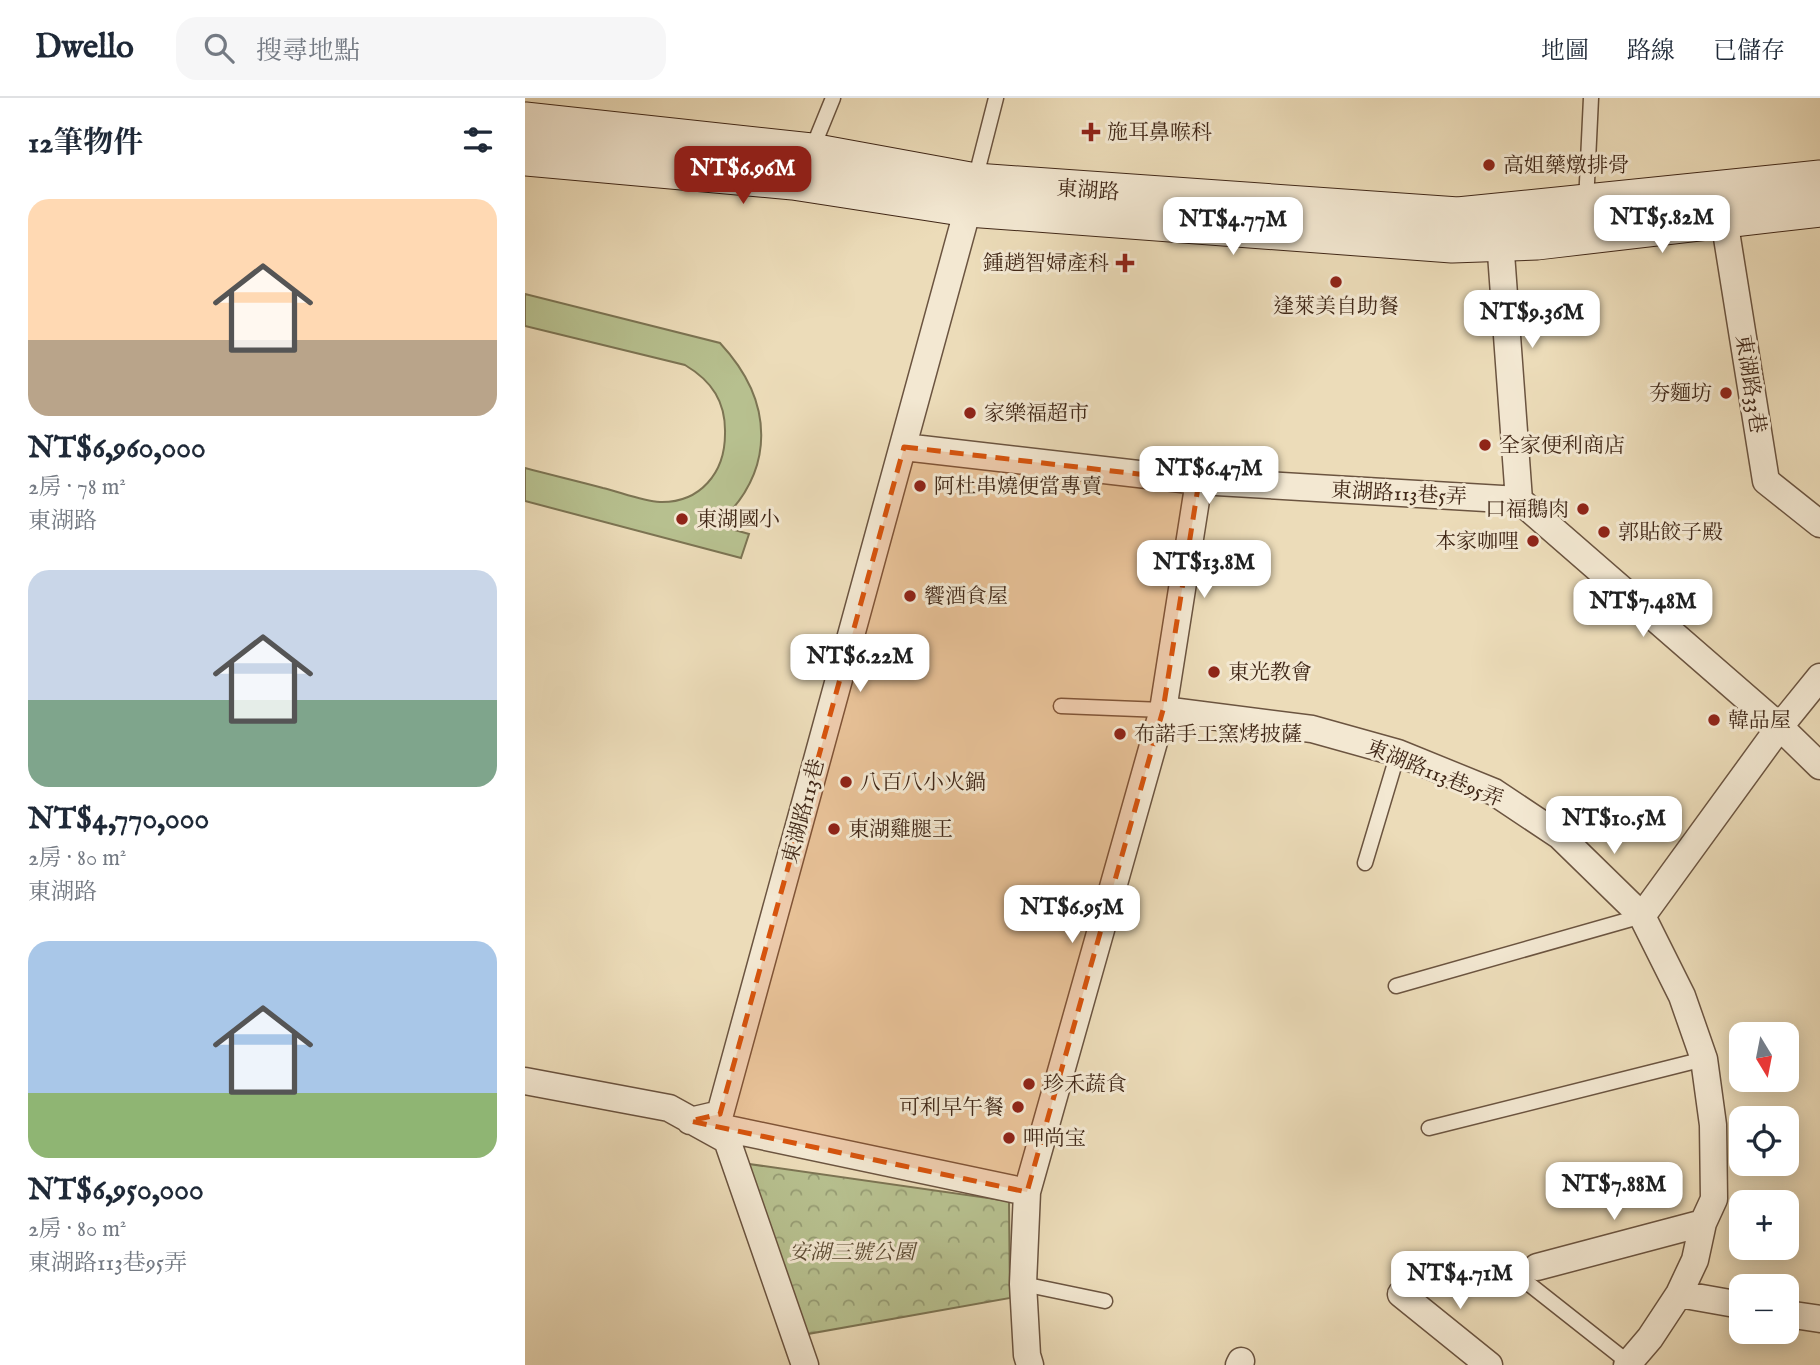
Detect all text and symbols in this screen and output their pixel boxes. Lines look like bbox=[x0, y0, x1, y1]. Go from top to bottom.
search box bbox=[176, 17, 666, 80]
text: Dwello bbox=[35, 27, 134, 69]
icon: search bbox=[200, 29, 238, 67]
text: 搜尋地點 bbox=[256, 35, 360, 68]
text: 地圖 bbox=[1541, 36, 1589, 67]
text: 路線 bbox=[1627, 36, 1675, 67]
text: 已儲存 bbox=[1713, 36, 1785, 67]
place label: 施耳鼻喉科 bbox=[1107, 120, 1212, 147]
icon: filters bbox=[459, 121, 497, 159]
marker: 施耳鼻喉科 bbox=[1081, 122, 1101, 142]
text: 12筆物件 bbox=[28, 125, 143, 163]
pin: NT$6.96M bbox=[671, 146, 815, 206]
place label: 高姐藥燉排骨 bbox=[1503, 153, 1629, 180]
text: NT$6.96M bbox=[690, 154, 796, 183]
marker: 高姐藥燉排骨 bbox=[1481, 157, 1497, 173]
street label: 東湖路 bbox=[1056, 176, 1120, 207]
pin: NT$5.82M bbox=[1590, 195, 1734, 255]
pin: NT$4.77M bbox=[1161, 198, 1305, 257]
text: NT$5.82M bbox=[1610, 203, 1714, 232]
text: NT$4.77M bbox=[1179, 205, 1287, 234]
icon: home bbox=[200, 245, 326, 371]
place label: 鍾趙智婦產科 bbox=[983, 251, 1109, 278]
marker: 鍾趙智婦產科 bbox=[1115, 253, 1135, 273]
marker: 逢萊美自助餐 bbox=[1328, 274, 1344, 290]
pin: NT$9.36M bbox=[1460, 290, 1604, 350]
place label: 逢萊美自助餐 bbox=[1273, 294, 1399, 321]
text: NT$9.36M bbox=[1480, 298, 1584, 327]
street label: 東湖路33巷 bbox=[1728, 333, 1771, 436]
place label: 夯麵坊 bbox=[1649, 381, 1712, 408]
marker: 夯麵坊 bbox=[1718, 385, 1734, 401]
place label: 家樂福超市 bbox=[984, 401, 1089, 428]
marker: 家樂福超市 bbox=[962, 405, 978, 421]
text: NT$6,960,000 bbox=[28, 430, 206, 468]
place label: 全家便利商店 bbox=[1499, 433, 1625, 460]
marker: 全家便利商店 bbox=[1477, 437, 1493, 453]
pin: NT$6.47M bbox=[1137, 446, 1281, 506]
text: NT$6.47M bbox=[1155, 454, 1263, 483]
text: 2房 · 78 m² bbox=[28, 473, 126, 502]
place label: 阿杜串燒便當專賣 bbox=[934, 474, 1102, 501]
street label: 東湖路113巷5弄 bbox=[1330, 477, 1468, 512]
marker: 阿杜串燒便當專賣 bbox=[912, 478, 928, 494]
place label: 口福鵝肉 bbox=[1485, 497, 1569, 524]
marker: 口福鵝肉 bbox=[1575, 501, 1591, 517]
text: 東湖路 bbox=[28, 507, 97, 536]
place label: 東湖國小 bbox=[696, 507, 780, 534]
marker: 東湖國小 bbox=[674, 511, 690, 527]
place label: 郭貼餃子殿 bbox=[1618, 520, 1723, 547]
marker: 郭貼餃子殿 bbox=[1596, 524, 1612, 540]
place label: 本家咖哩 bbox=[1435, 529, 1519, 556]
marker: 本家咖哩 bbox=[1525, 533, 1541, 549]
pin: NT$13.8M bbox=[1132, 540, 1276, 600]
text: NT$13.8M bbox=[1153, 548, 1255, 577]
pin: NT$7.48M bbox=[1571, 580, 1715, 639]
place label: 饗酒食屋 bbox=[924, 584, 1008, 611]
text: NT$7.48M bbox=[1589, 587, 1697, 616]
marker: 饗酒食屋 bbox=[902, 588, 918, 604]
icon: home bbox=[200, 616, 326, 742]
pin: NT$6.22M bbox=[788, 634, 932, 694]
text: NT$6.22M bbox=[806, 642, 914, 671]
place label: 東光教會 bbox=[1228, 660, 1312, 687]
marker: 東光教會 bbox=[1206, 664, 1222, 680]
place label: 韓品屋 bbox=[1728, 708, 1791, 735]
marker: 韓品屋 bbox=[1706, 712, 1722, 728]
place label: 布諾手工窯烤披薩 bbox=[1134, 722, 1302, 749]
marker: 布諾手工窯烤披薩 bbox=[1112, 726, 1128, 742]
street label: 東湖路113巷95弄 bbox=[1362, 735, 1507, 814]
street label: 東湖路113巷 bbox=[777, 756, 831, 867]
place label: 八百八小火鍋 bbox=[860, 770, 986, 797]
marker: 八百八小火鍋 bbox=[838, 774, 854, 790]
pin: NT$10.5M bbox=[1542, 796, 1686, 856]
text: NT$4,770,000 bbox=[28, 801, 209, 839]
text: NT$10.5M bbox=[1562, 804, 1666, 833]
place label: 東湖雞腿王 bbox=[848, 817, 953, 844]
marker: 東湖雞腿王 bbox=[826, 821, 842, 837]
text: 2房 · 80 m² bbox=[28, 844, 126, 873]
text: 東湖路 bbox=[28, 878, 97, 907]
pin: NT$6.95M bbox=[1000, 886, 1144, 945]
text: NT$6.95M bbox=[1020, 893, 1124, 922]
icon: home bbox=[200, 987, 326, 1113]
north arrow bbox=[1729, 1022, 1799, 1092]
map controls bbox=[1729, 1022, 1799, 1344]
place label: 珍禾蔬食 bbox=[1043, 1072, 1127, 1099]
marker: 珍禾蔬食 bbox=[1021, 1076, 1037, 1092]
place label: 可利早午餐 bbox=[899, 1095, 1004, 1122]
marker: 可利早午餐 bbox=[1010, 1099, 1026, 1115]
button: locate bbox=[1729, 1106, 1799, 1176]
place label: 呷尚宝 bbox=[1023, 1126, 1086, 1153]
marker: 呷尚宝 bbox=[1001, 1130, 1017, 1146]
pin: NT$7.88M bbox=[1542, 1162, 1686, 1222]
text: NT$7.88M bbox=[1562, 1170, 1666, 1199]
text: NT$6,950,000 bbox=[28, 1172, 204, 1210]
button: + bbox=[1729, 1190, 1799, 1260]
text: 2房 · 80 m² bbox=[28, 1215, 126, 1244]
park label: 安湖三號公園 bbox=[789, 1240, 918, 1267]
text: 東湖路113巷95弄 bbox=[28, 1249, 187, 1278]
pin: NT$4.71M bbox=[1388, 1252, 1532, 1311]
text: NT$4.71M bbox=[1407, 1259, 1513, 1288]
button: − bbox=[1729, 1274, 1799, 1344]

